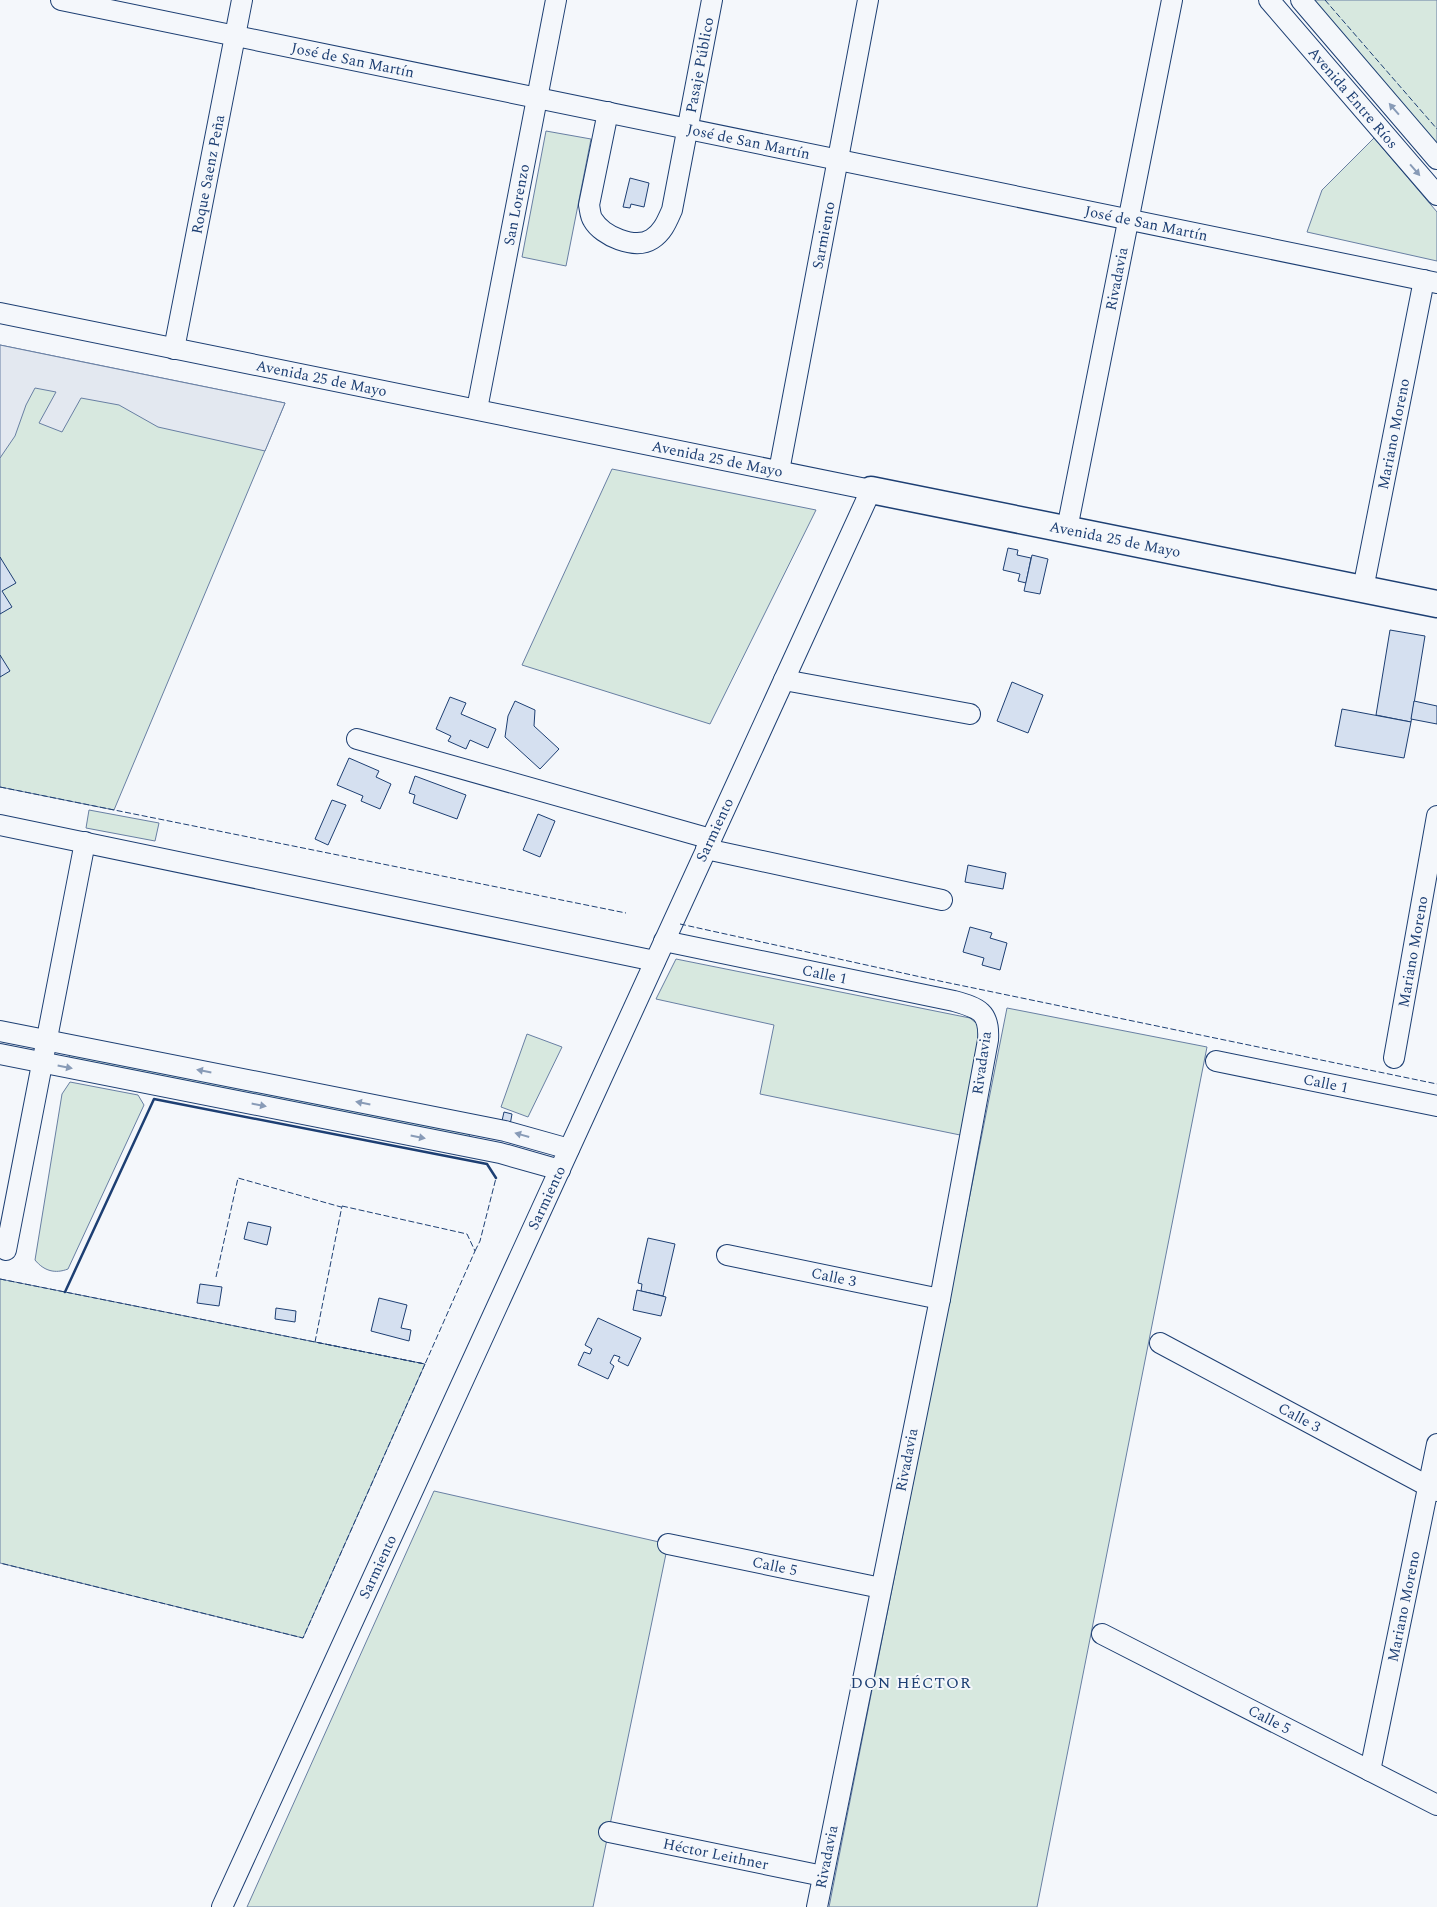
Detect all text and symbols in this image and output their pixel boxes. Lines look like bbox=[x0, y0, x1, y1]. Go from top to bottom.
street label: Pasaje Público bbox=[679, 15, 720, 115]
street label: José de San Martín bbox=[289, 36, 417, 84]
street label: Avenida Entre Ríos bbox=[1303, 42, 1404, 154]
one-way arrow bbox=[1389, 103, 1400, 115]
street label: Roque Saenz Peña bbox=[185, 112, 231, 236]
street label: José de San Martín bbox=[685, 118, 812, 165]
street label: San Lorenzo bbox=[497, 162, 536, 248]
one-way arrow bbox=[1410, 163, 1421, 176]
street label: Sarmiento bbox=[806, 199, 841, 271]
street label: José de San Martín bbox=[1083, 199, 1210, 247]
street label: Rivadavia bbox=[1099, 245, 1134, 313]
street label: Avenida 25 de Mayo bbox=[254, 354, 389, 403]
street label: Mariano Moreno bbox=[1371, 376, 1416, 492]
street label: Avenida 25 de Mayo bbox=[650, 434, 785, 483]
street label: Avenida 25 de Mayo bbox=[1048, 515, 1183, 564]
street label: Sarmiento bbox=[690, 794, 740, 866]
street label: Mariano Moreno bbox=[1392, 894, 1434, 1009]
street label: Calle 1 bbox=[800, 958, 849, 990]
street label: Rivadavia bbox=[966, 1029, 998, 1096]
one-way arrow bbox=[57, 1063, 73, 1071]
one-way arrow bbox=[195, 1067, 211, 1075]
street label: Calle 1 bbox=[1301, 1068, 1350, 1099]
one-way arrow bbox=[355, 1098, 371, 1106]
one-way arrow bbox=[251, 1101, 266, 1109]
one-way arrow bbox=[515, 1131, 530, 1139]
one-way arrow bbox=[410, 1133, 426, 1141]
street label: Sarmiento bbox=[522, 1162, 572, 1234]
street label: Calle 3 bbox=[809, 1261, 859, 1293]
street label: Calle 3 bbox=[1274, 1397, 1325, 1439]
street label: Rivadavia bbox=[890, 1426, 925, 1494]
street label: Sarmiento bbox=[353, 1531, 403, 1603]
street label: Mariano Moreno bbox=[1381, 1549, 1426, 1664]
street label: Calle 5 bbox=[750, 1550, 799, 1582]
district label: DON HÉCTOR bbox=[850, 1671, 972, 1695]
street label: Calle 5 bbox=[1244, 1699, 1295, 1740]
street label: Rivadavia bbox=[810, 1823, 845, 1891]
street label: Héctor Leithner bbox=[661, 1832, 771, 1876]

